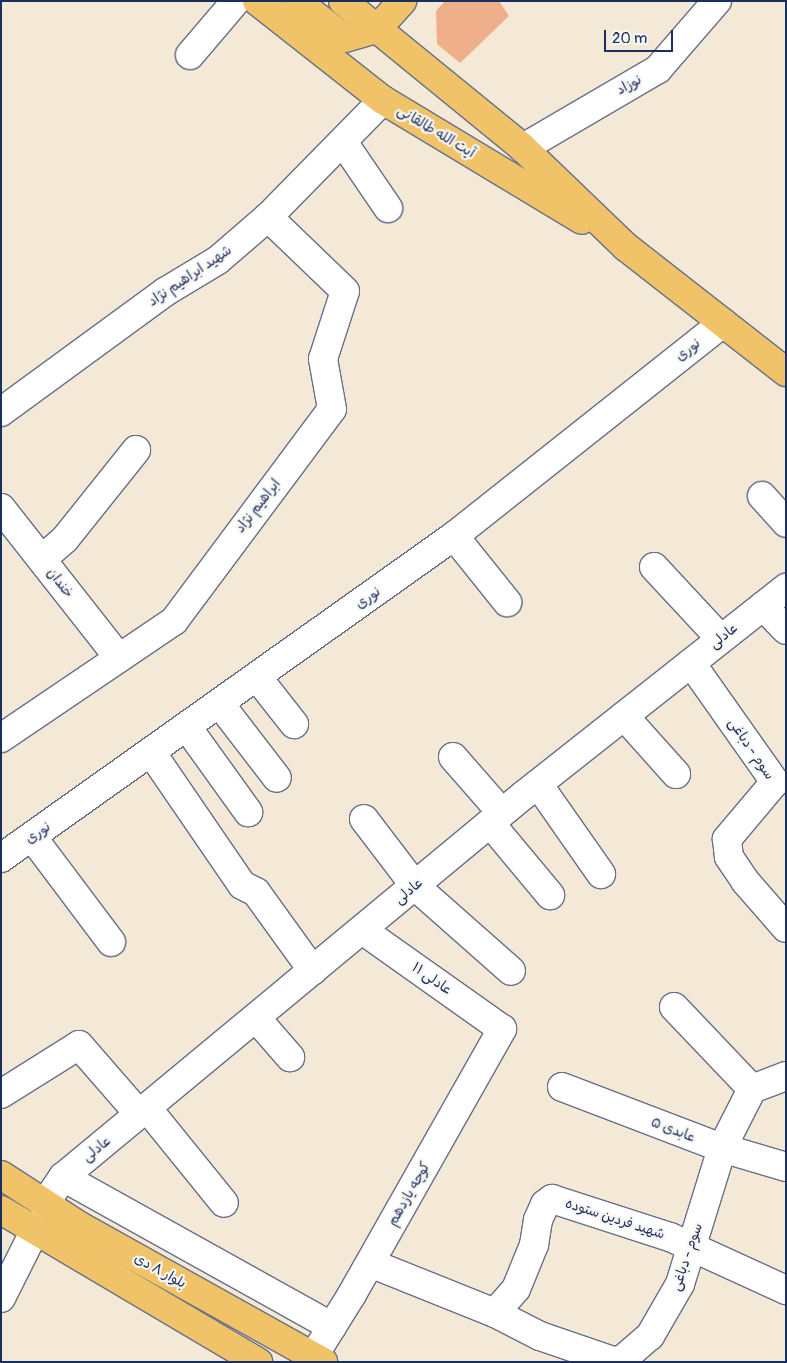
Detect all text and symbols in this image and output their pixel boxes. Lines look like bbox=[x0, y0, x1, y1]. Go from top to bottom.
scale bar bbox=[607, 20, 676, 52]
text: 20 m bbox=[612, 29, 647, 48]
street label: نوزاد bbox=[614, 71, 644, 99]
street label: آیت الله طالقانی bbox=[394, 102, 478, 162]
street label: شهید ابراهیم نژاد bbox=[145, 242, 235, 310]
street label: نوری bbox=[672, 335, 704, 365]
street label: ابراهیم نژاد bbox=[232, 476, 284, 536]
street label: خندان bbox=[43, 565, 77, 601]
street label: نوری bbox=[352, 583, 384, 613]
street label: عادلی bbox=[706, 619, 742, 653]
street label: سوم - دباغی bbox=[724, 715, 778, 783]
street label: نوری bbox=[22, 818, 54, 848]
street label: عادلی bbox=[391, 874, 427, 908]
street label: عادلی ۱۱ bbox=[408, 959, 456, 999]
street label: عابدی ۵ bbox=[649, 1114, 697, 1146]
street label: عادلی bbox=[79, 1132, 115, 1166]
street label: کوچه یازدهم bbox=[384, 1159, 434, 1229]
street label: شهید فردین ستوده bbox=[563, 1195, 667, 1243]
street label: سوم - دباغی bbox=[668, 1221, 706, 1293]
street label: بلوار ۸ دی bbox=[131, 1250, 189, 1292]

